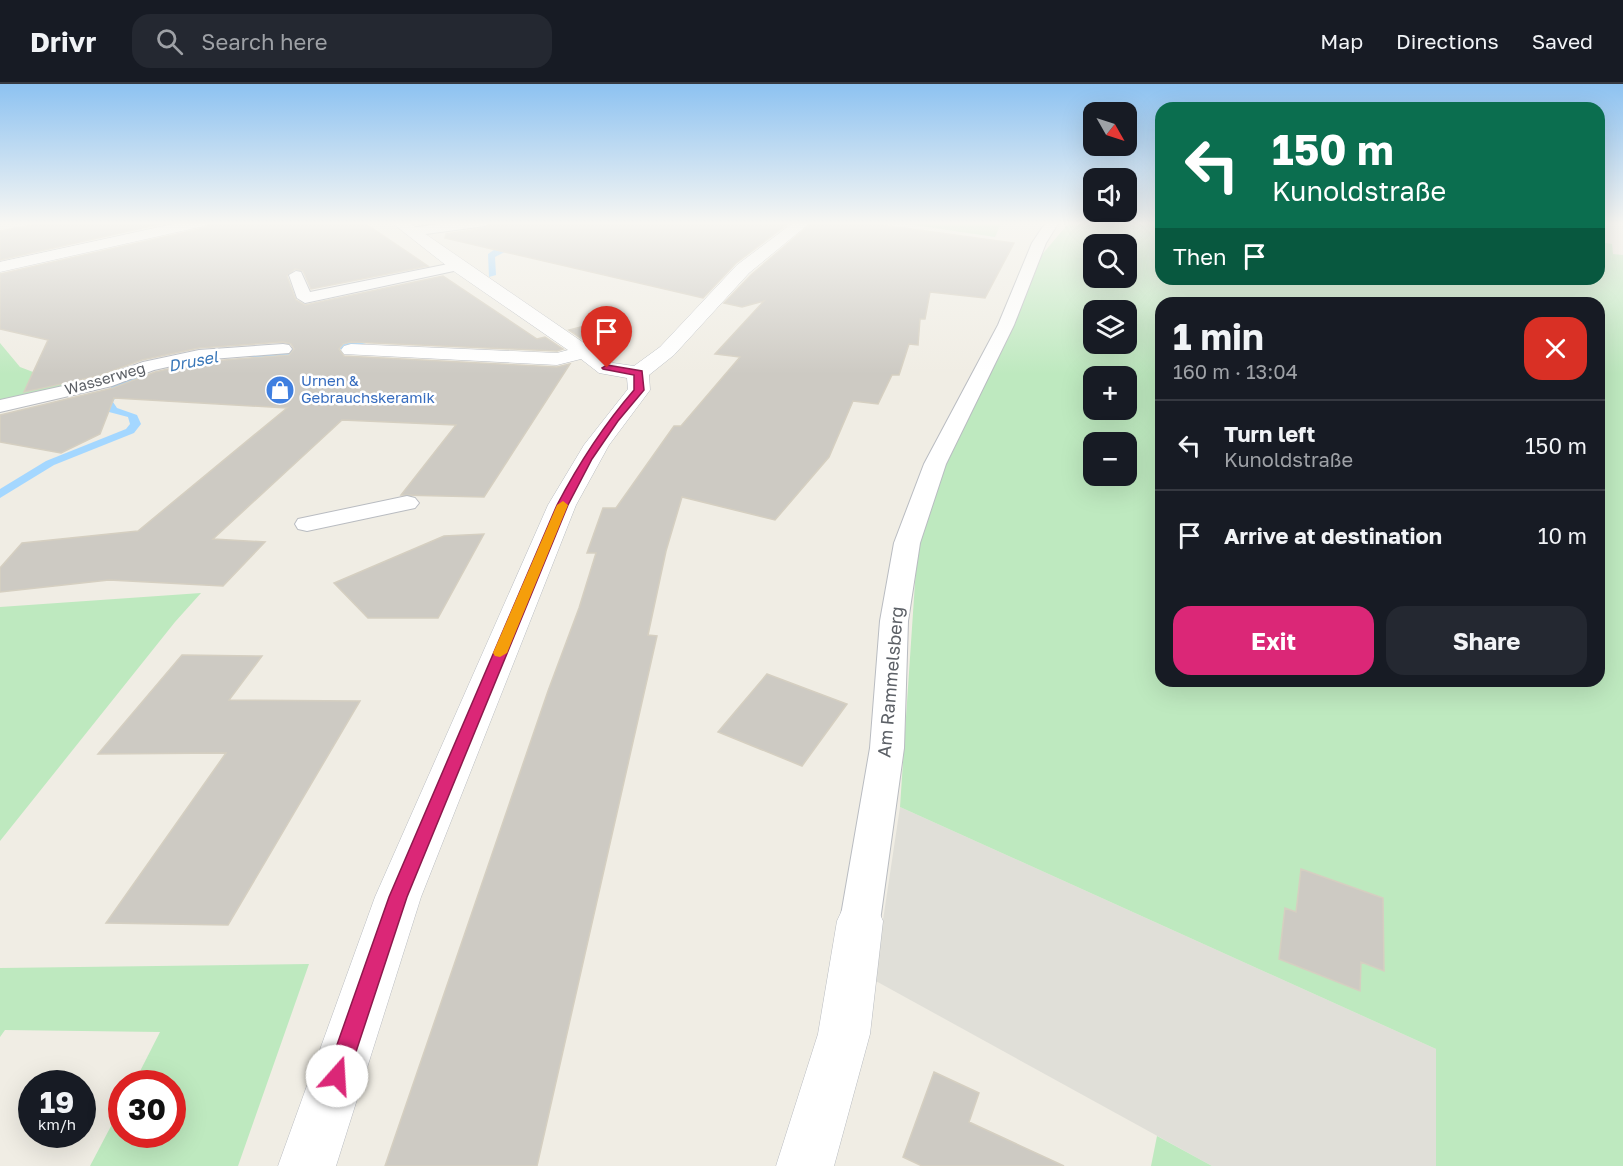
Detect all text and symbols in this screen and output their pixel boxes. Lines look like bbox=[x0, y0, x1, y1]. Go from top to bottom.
search box bbox=[132, 14, 552, 68]
text: Drivr bbox=[30, 25, 96, 58]
icon: search bbox=[153, 25, 186, 58]
text: Search here bbox=[201, 28, 327, 55]
text: Map bbox=[1320, 28, 1363, 54]
text: Directions bbox=[1396, 28, 1499, 54]
text: Saved bbox=[1532, 28, 1593, 54]
north arrow bbox=[1083, 102, 1137, 156]
map controls bbox=[1083, 102, 1137, 486]
text: 150 m bbox=[1272, 124, 1394, 174]
icon: left bbox=[1173, 126, 1251, 204]
button: sound bbox=[1083, 168, 1137, 222]
text: Kunoldstraße bbox=[1272, 175, 1446, 207]
button: search bbox=[1083, 234, 1137, 288]
icon: arrive bbox=[1238, 240, 1271, 273]
text: Then bbox=[1173, 243, 1226, 270]
button: layers bbox=[1083, 300, 1137, 354]
pin bbox=[581, 306, 632, 368]
icon: arrive bbox=[590, 315, 623, 348]
text: 1 min bbox=[1173, 315, 1264, 358]
button: close bbox=[1524, 317, 1587, 380]
water label: Drusel bbox=[167, 346, 220, 376]
street label: Wasserweg bbox=[62, 358, 147, 398]
text: 160 m · 13:04 bbox=[1173, 359, 1298, 383]
button: + bbox=[1083, 366, 1137, 420]
place label: Urnen & Gebrauchskeramik bbox=[301, 371, 435, 406]
shop icon: Urnen & Gebrauchskeramik bbox=[264, 374, 296, 406]
text: Turn left bbox=[1224, 420, 1315, 447]
icon: left bbox=[1173, 429, 1206, 462]
button: − bbox=[1083, 432, 1137, 486]
text: 150 m bbox=[1525, 432, 1587, 459]
text: Kunoldstraße bbox=[1224, 447, 1353, 471]
icon: arrive bbox=[1173, 519, 1206, 552]
text: Arrive at destination bbox=[1224, 522, 1442, 549]
text: 10 m bbox=[1538, 522, 1587, 549]
street label: Am Rammelsberg bbox=[872, 605, 908, 758]
button: Exit bbox=[1173, 606, 1374, 675]
button: Share bbox=[1386, 606, 1587, 675]
position arrow bbox=[305, 1044, 369, 1108]
speed limit sign: 30 bbox=[108, 1070, 186, 1148]
text: 19 bbox=[40, 1084, 74, 1120]
text: km/h bbox=[38, 1115, 76, 1133]

